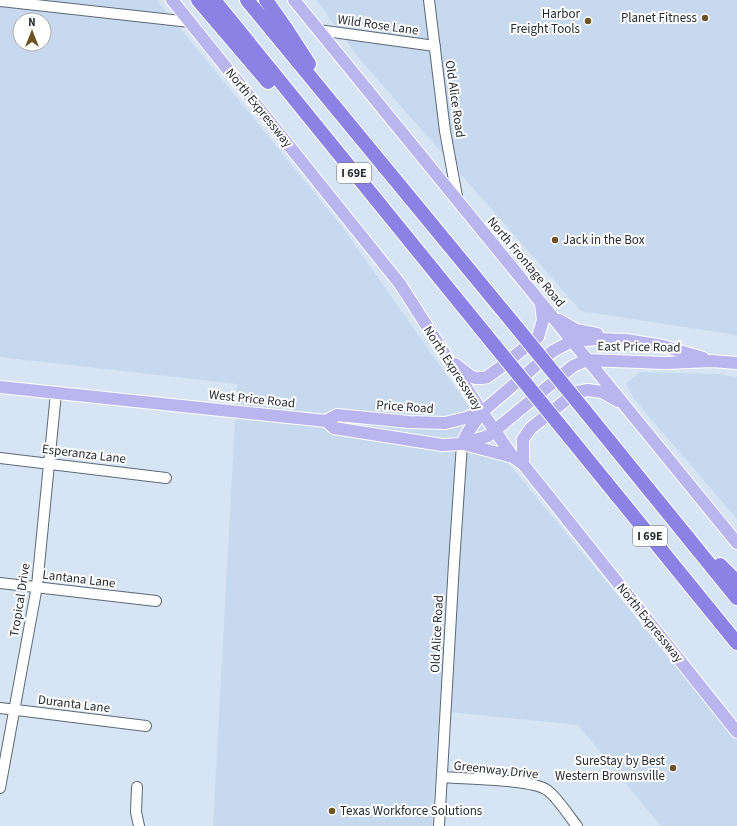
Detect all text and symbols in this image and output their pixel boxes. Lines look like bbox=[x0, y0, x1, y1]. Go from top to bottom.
place label: Harbor Freight Tools bbox=[510, 5, 581, 38]
place label: Planet Fitness bbox=[621, 9, 698, 27]
street label: Wild Rose Lane bbox=[336, 10, 420, 40]
north arrow bbox=[12, 12, 52, 52]
marker: Planet Fitness bbox=[700, 13, 710, 23]
text: N bbox=[28, 15, 36, 30]
marker: Harbor Freight Tools bbox=[583, 16, 593, 26]
street label: Old Alice Road bbox=[441, 59, 469, 139]
street label: North Expressway bbox=[221, 65, 297, 151]
road number: I 69E bbox=[337, 163, 371, 183]
street label: North Frontage Road bbox=[483, 213, 569, 311]
place label: Jack in the Box bbox=[563, 231, 645, 249]
marker: Jack in the Box bbox=[550, 235, 560, 245]
street label: North Expressway bbox=[419, 322, 487, 414]
street label: East Price Road bbox=[597, 337, 681, 357]
street label: West Price Road bbox=[208, 386, 296, 412]
street label: Price Road bbox=[376, 396, 434, 418]
street label: Esperanza Lane bbox=[41, 440, 127, 468]
road number: I 69E bbox=[633, 526, 667, 546]
street label: Tropical Drive bbox=[5, 562, 35, 638]
street label: Lantana Lane bbox=[42, 566, 116, 592]
street label: North Expressway bbox=[612, 580, 688, 666]
street label: Old Alice Road bbox=[426, 595, 448, 673]
street label: Duranta Lane bbox=[37, 691, 111, 717]
place label: SureStay by Best Western Brownsville bbox=[555, 752, 666, 785]
street label: Greenway Drive bbox=[453, 757, 539, 783]
marker: SureStay by Best Western Brownsville bbox=[668, 763, 678, 773]
place label: Texas Workforce Solutions bbox=[340, 802, 483, 820]
marker: Texas Workforce Solutions bbox=[327, 806, 337, 816]

